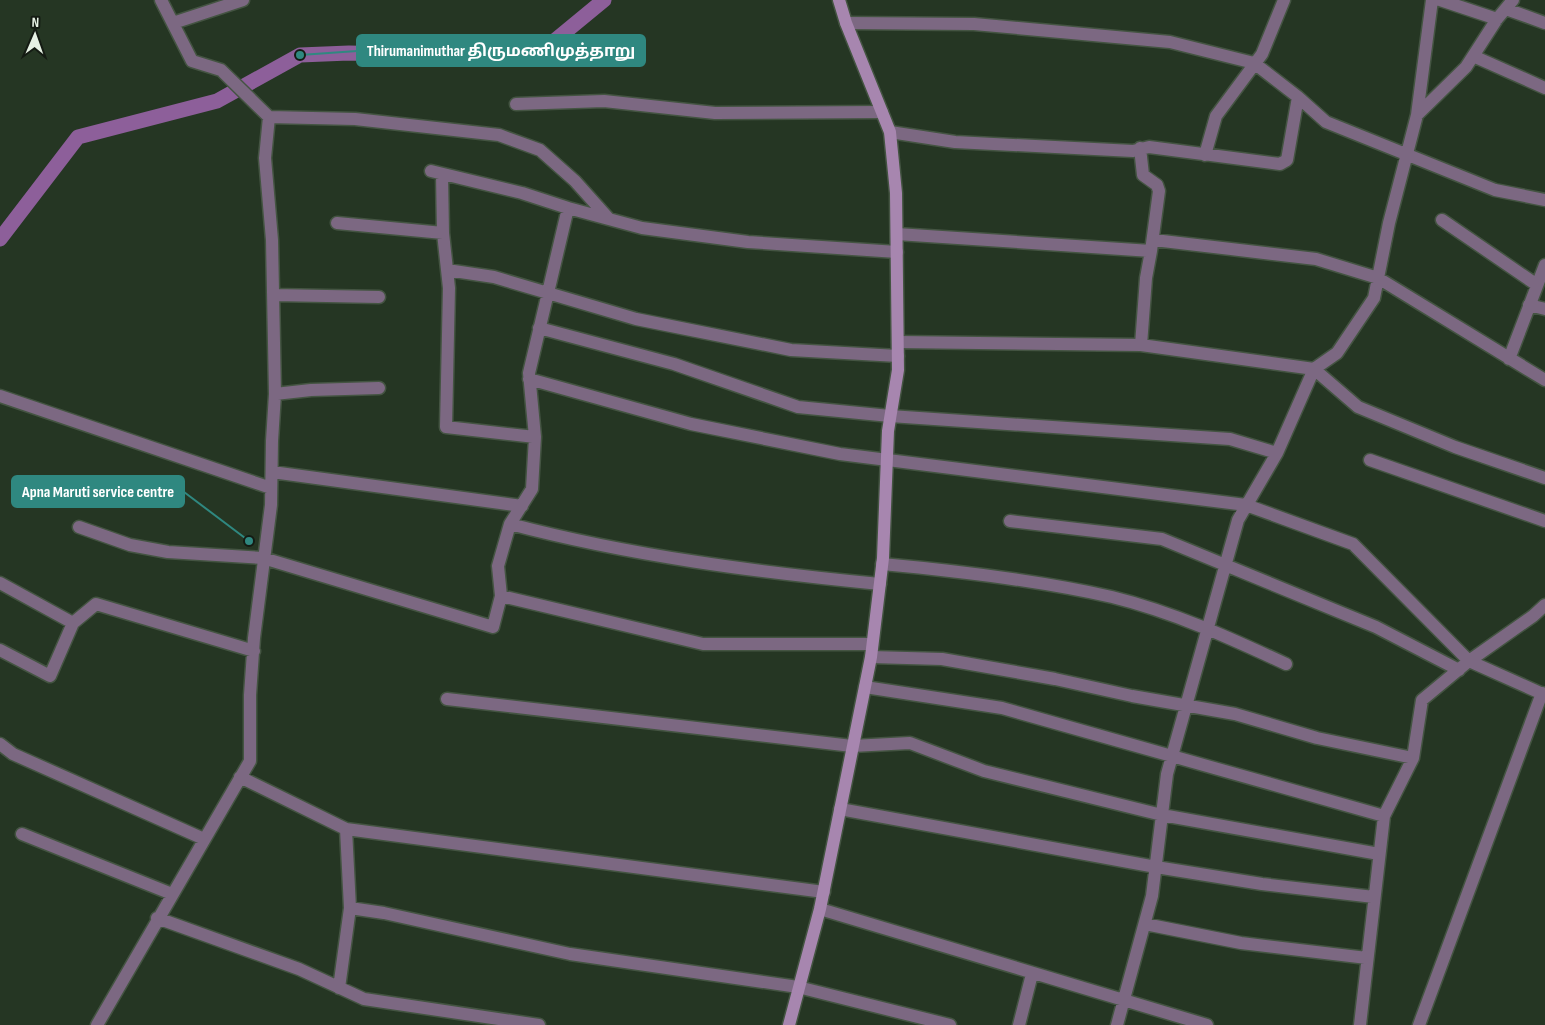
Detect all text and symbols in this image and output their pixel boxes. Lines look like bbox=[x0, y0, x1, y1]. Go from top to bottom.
north arrow bbox=[10, 10, 60, 60]
text: N bbox=[31, 14, 39, 31]
callout: Thirumanimuthar திருமணிமுத்தாறு bbox=[357, 35, 645, 66]
text: Thirumanimuthar திருமணிமுத்தாறு bbox=[367, 42, 635, 61]
callout: Apna Maruti service centre bbox=[12, 476, 184, 507]
text: Apna Maruti service centre bbox=[21, 483, 174, 502]

